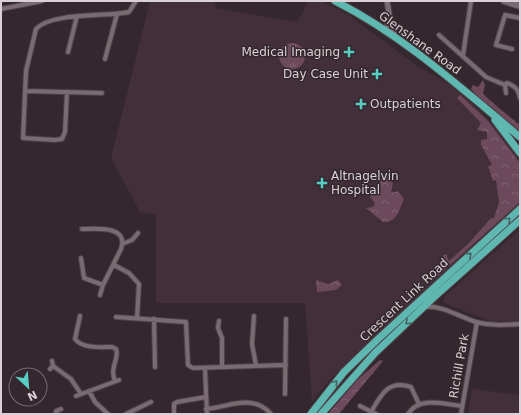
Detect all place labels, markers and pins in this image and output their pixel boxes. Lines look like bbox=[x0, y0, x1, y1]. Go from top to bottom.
place label: Medical Imaging bbox=[241, 45, 340, 59]
marker: Medical Imaging bbox=[343, 46, 355, 58]
place label: Day Case Unit bbox=[283, 67, 368, 81]
marker: Day Case Unit bbox=[371, 68, 383, 80]
place label: Outpatients bbox=[370, 97, 441, 111]
marker: Outpatients bbox=[355, 98, 367, 110]
place label: Altnagelvin Hospital bbox=[331, 169, 399, 197]
marker: Altnagelvin Hospital bbox=[316, 177, 328, 189]

